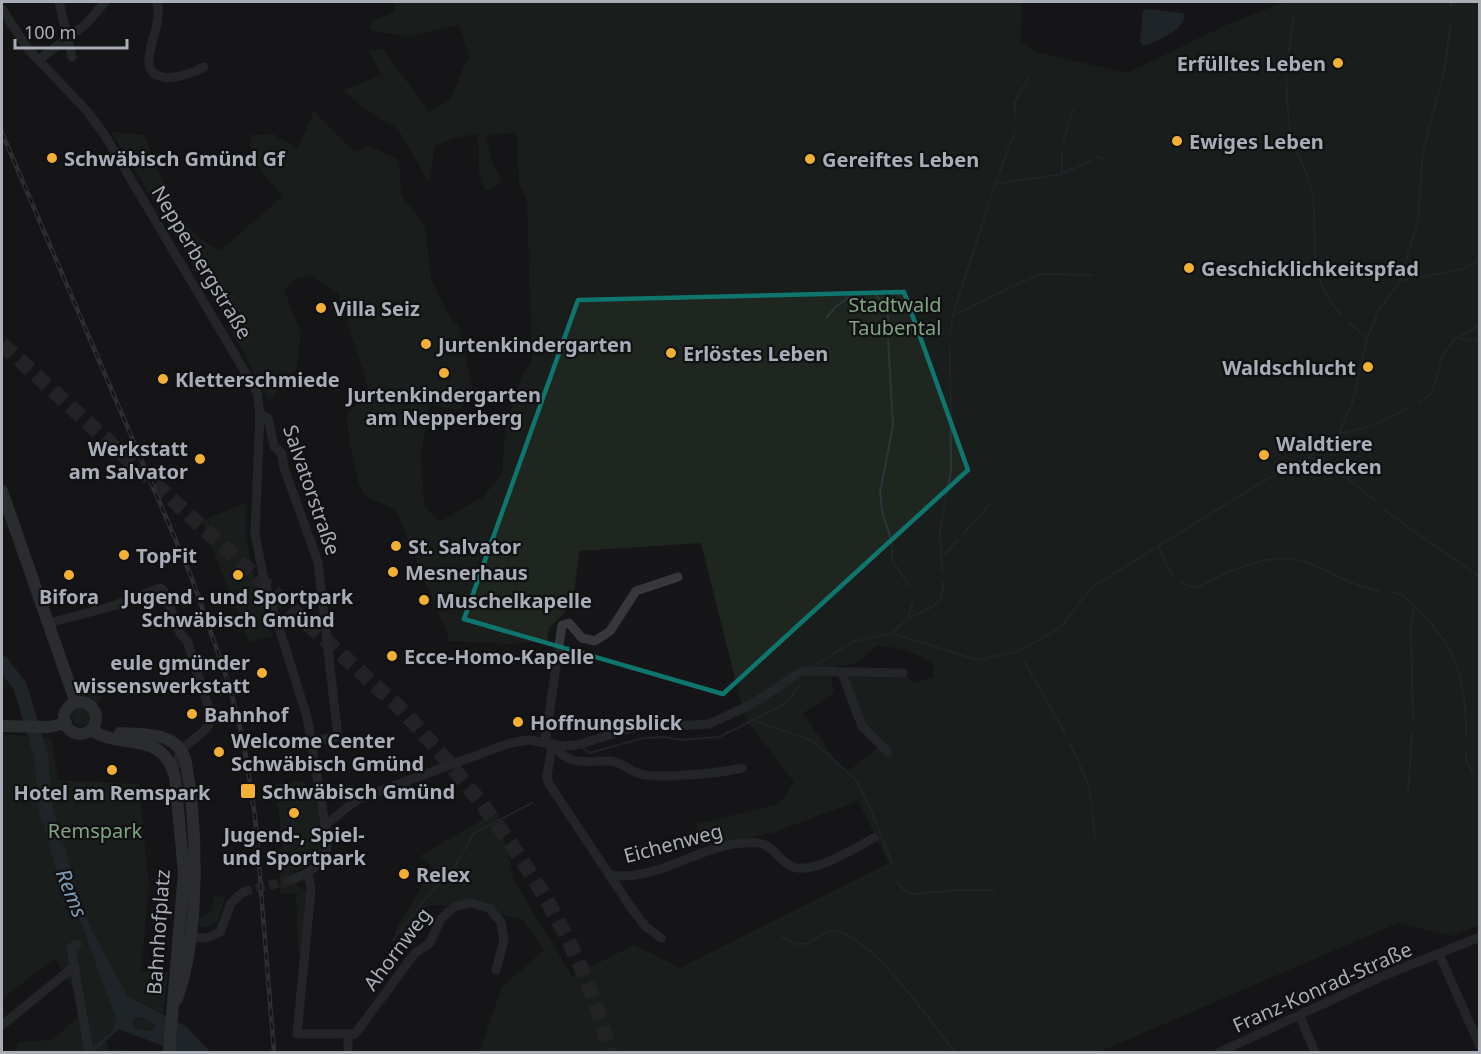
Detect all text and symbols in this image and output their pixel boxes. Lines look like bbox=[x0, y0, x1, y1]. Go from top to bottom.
scale bar bbox=[15, 12, 128, 50]
text: 100 m bbox=[24, 20, 76, 44]
place label: Erfülltes Leben bbox=[1177, 50, 1326, 77]
marker: Erfülltes Leben bbox=[1331, 56, 1345, 70]
place label: Ewiges Leben bbox=[1189, 128, 1324, 155]
marker: Ewiges Leben bbox=[1170, 134, 1184, 148]
place label: Schwäbisch Gmünd Gf bbox=[64, 145, 286, 172]
place label: Gereiftes Leben bbox=[822, 146, 979, 173]
marker: Schwäbisch Gmünd Gf bbox=[45, 151, 59, 165]
marker: Gereiftes Leben bbox=[803, 152, 817, 166]
street label: Nepperbergstraße bbox=[146, 180, 258, 344]
place label: Geschicklichkeitspfad bbox=[1201, 255, 1419, 282]
marker: Geschicklichkeitspfad bbox=[1182, 261, 1196, 275]
park label: Stadtwald Taubental bbox=[848, 291, 942, 341]
place label: Villa Seiz bbox=[333, 295, 420, 322]
marker: Villa Seiz bbox=[314, 301, 328, 315]
place label: Jurtenkindergarten bbox=[436, 331, 632, 358]
marker: Jurtenkindergarten bbox=[419, 337, 433, 351]
place label: Erlöstes Leben bbox=[683, 340, 828, 367]
marker: Erlöstes Leben bbox=[664, 346, 678, 360]
place label: Waldschlucht bbox=[1222, 354, 1356, 381]
marker: Waldschlucht bbox=[1361, 360, 1375, 374]
place label: Kletterschmiede bbox=[175, 366, 340, 393]
marker: Jurtenkindergarten am Nepperberg bbox=[437, 366, 451, 380]
marker: Kletterschmiede bbox=[156, 372, 170, 386]
place label: Jurtenkindergarten am Nepperberg bbox=[345, 381, 541, 431]
street label: Salvatorstraße bbox=[277, 421, 347, 559]
place label: Waldtiere entdecken bbox=[1276, 430, 1382, 480]
place label: Werkstatt am Salvator bbox=[69, 435, 188, 485]
marker: Waldtiere entdecken bbox=[1257, 448, 1271, 462]
marker: Werkstatt am Salvator bbox=[193, 452, 207, 466]
place label: St. Salvator bbox=[408, 533, 521, 560]
marker: St. Salvator bbox=[389, 539, 403, 553]
place label: TopFit bbox=[136, 542, 197, 569]
marker: TopFit bbox=[117, 548, 131, 562]
place label: Mesnerhaus bbox=[405, 559, 528, 586]
marker: Mesnerhaus bbox=[386, 565, 400, 579]
marker: Bifora bbox=[62, 568, 76, 582]
marker: Jugend - und Sportpark Schwäbisch Gmünd bbox=[231, 568, 245, 582]
place label: Bifora bbox=[39, 583, 99, 610]
place label: Jugend - und Sportpark Schwäbisch Gmünd bbox=[121, 583, 354, 633]
place label: Muschelkapelle bbox=[436, 587, 592, 614]
marker: Muschelkapelle bbox=[417, 593, 431, 607]
place label: Ecce-Homo-Kapelle bbox=[404, 643, 594, 670]
place label: eule gmünder wissenswerkstatt bbox=[73, 649, 250, 699]
marker: Ecce-Homo-Kapelle bbox=[385, 649, 399, 663]
marker: eule gmünder wissenswerkstatt bbox=[255, 666, 269, 680]
place label: Bahnhof bbox=[204, 701, 290, 728]
marker: Bahnhof bbox=[185, 707, 199, 721]
place label: Hoffnungsblick bbox=[530, 709, 683, 736]
marker: Hoffnungsblick bbox=[511, 715, 525, 729]
place label: Welcome Center Schwäbisch Gmünd bbox=[231, 727, 424, 777]
marker: Welcome Center Schwäbisch Gmünd bbox=[212, 745, 226, 759]
marker: Hotel am Remspark bbox=[105, 763, 119, 777]
place label: Schwäbisch Gmünd bbox=[262, 778, 455, 805]
place label: Hotel am Remspark bbox=[14, 779, 211, 806]
marker: Schwäbisch Gmünd bbox=[239, 782, 257, 800]
marker: Jugend-, Spiel- und Sportpark bbox=[287, 806, 301, 820]
park label: Remspark bbox=[48, 817, 143, 844]
street label: Eichenweg bbox=[621, 817, 725, 869]
place label: Jugend-, Spiel- und Sportpark bbox=[221, 821, 366, 871]
place label: Relex bbox=[416, 861, 471, 888]
water label: Rems bbox=[50, 865, 94, 921]
marker: Relex bbox=[397, 867, 411, 881]
street label: Bahnhofplatz bbox=[140, 868, 176, 996]
street label: Ahornweg bbox=[357, 902, 437, 996]
street label: Franz-Konrad-Straße bbox=[1228, 935, 1416, 1039]

